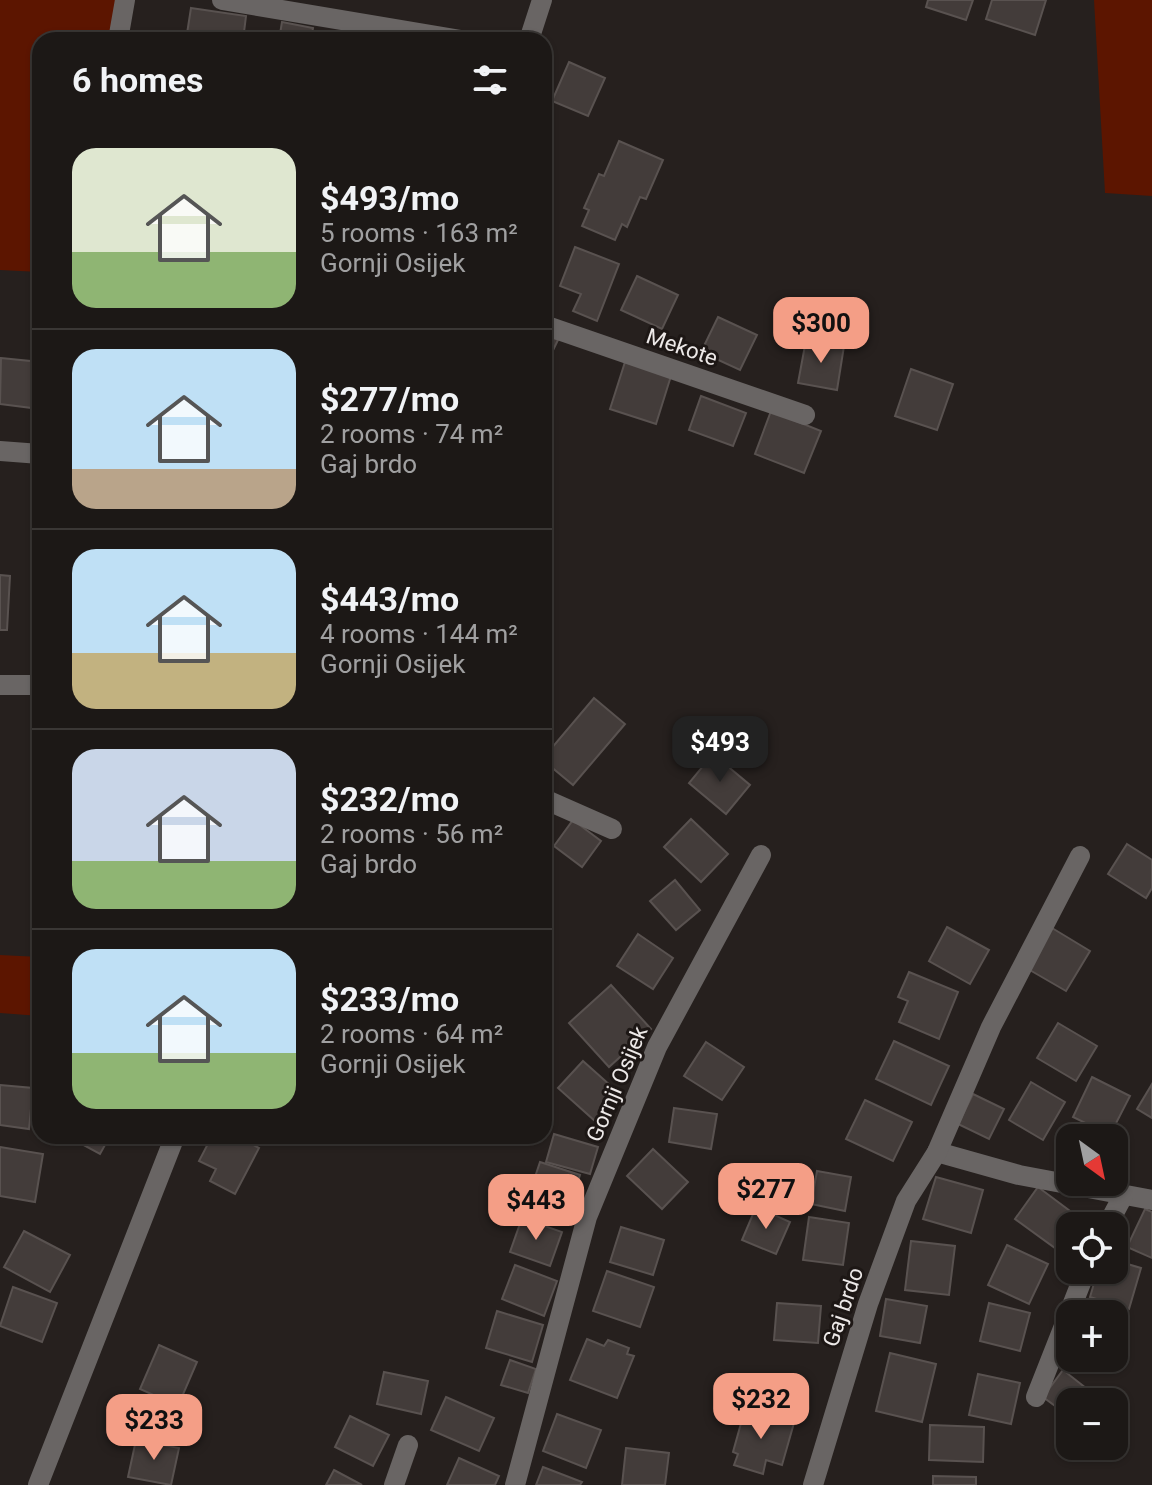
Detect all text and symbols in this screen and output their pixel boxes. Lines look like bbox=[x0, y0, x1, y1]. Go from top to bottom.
icon: filters bbox=[468, 58, 512, 102]
text: 6 homes bbox=[72, 60, 203, 100]
text: $493/mo bbox=[320, 178, 459, 218]
icon: home bbox=[136, 180, 232, 276]
text: 5 rooms · 163 m² bbox=[320, 218, 518, 248]
text: Gornji Osijek bbox=[320, 248, 466, 278]
pin: $300 bbox=[774, 297, 868, 365]
text: $300 bbox=[791, 308, 851, 338]
street label: Mekote bbox=[643, 323, 721, 371]
text: $277/mo bbox=[320, 379, 459, 419]
icon: home bbox=[136, 381, 232, 477]
text: 2 rooms · 74 m² bbox=[320, 419, 503, 449]
text: Gaj brdo bbox=[320, 449, 417, 479]
text: $443/mo bbox=[320, 579, 459, 619]
icon: home bbox=[136, 581, 232, 677]
text: 4 rooms · 144 m² bbox=[320, 619, 518, 649]
text: Gornji Osijek bbox=[320, 649, 466, 679]
pin: $493 bbox=[673, 716, 767, 784]
text: $493 bbox=[690, 727, 750, 757]
text: $232/mo bbox=[320, 779, 459, 819]
icon: home bbox=[136, 781, 232, 877]
text: 2 rooms · 56 m² bbox=[320, 819, 503, 849]
text: Gaj brdo bbox=[320, 849, 417, 879]
text: $233/mo bbox=[320, 979, 459, 1019]
icon: home bbox=[136, 981, 232, 1077]
text: 2 rooms · 64 m² bbox=[320, 1019, 503, 1049]
street label: Gornji Osijek bbox=[581, 1022, 653, 1146]
text: Gornji Osijek bbox=[320, 1049, 466, 1079]
north arrow bbox=[1056, 1124, 1128, 1196]
map controls bbox=[1056, 1124, 1128, 1460]
pin: $277 bbox=[719, 1163, 813, 1231]
pin: $443 bbox=[489, 1174, 583, 1242]
text: $277 bbox=[736, 1174, 796, 1204]
text: $443 bbox=[506, 1185, 566, 1215]
button: locate bbox=[1056, 1212, 1128, 1284]
street label: Gaj brdo bbox=[818, 1264, 868, 1350]
button: + bbox=[1056, 1300, 1128, 1372]
pin: $232 bbox=[714, 1373, 808, 1441]
text: $232 bbox=[731, 1384, 791, 1414]
button: − bbox=[1056, 1388, 1128, 1460]
pin: $233 bbox=[107, 1394, 201, 1462]
text: $233 bbox=[124, 1405, 184, 1435]

